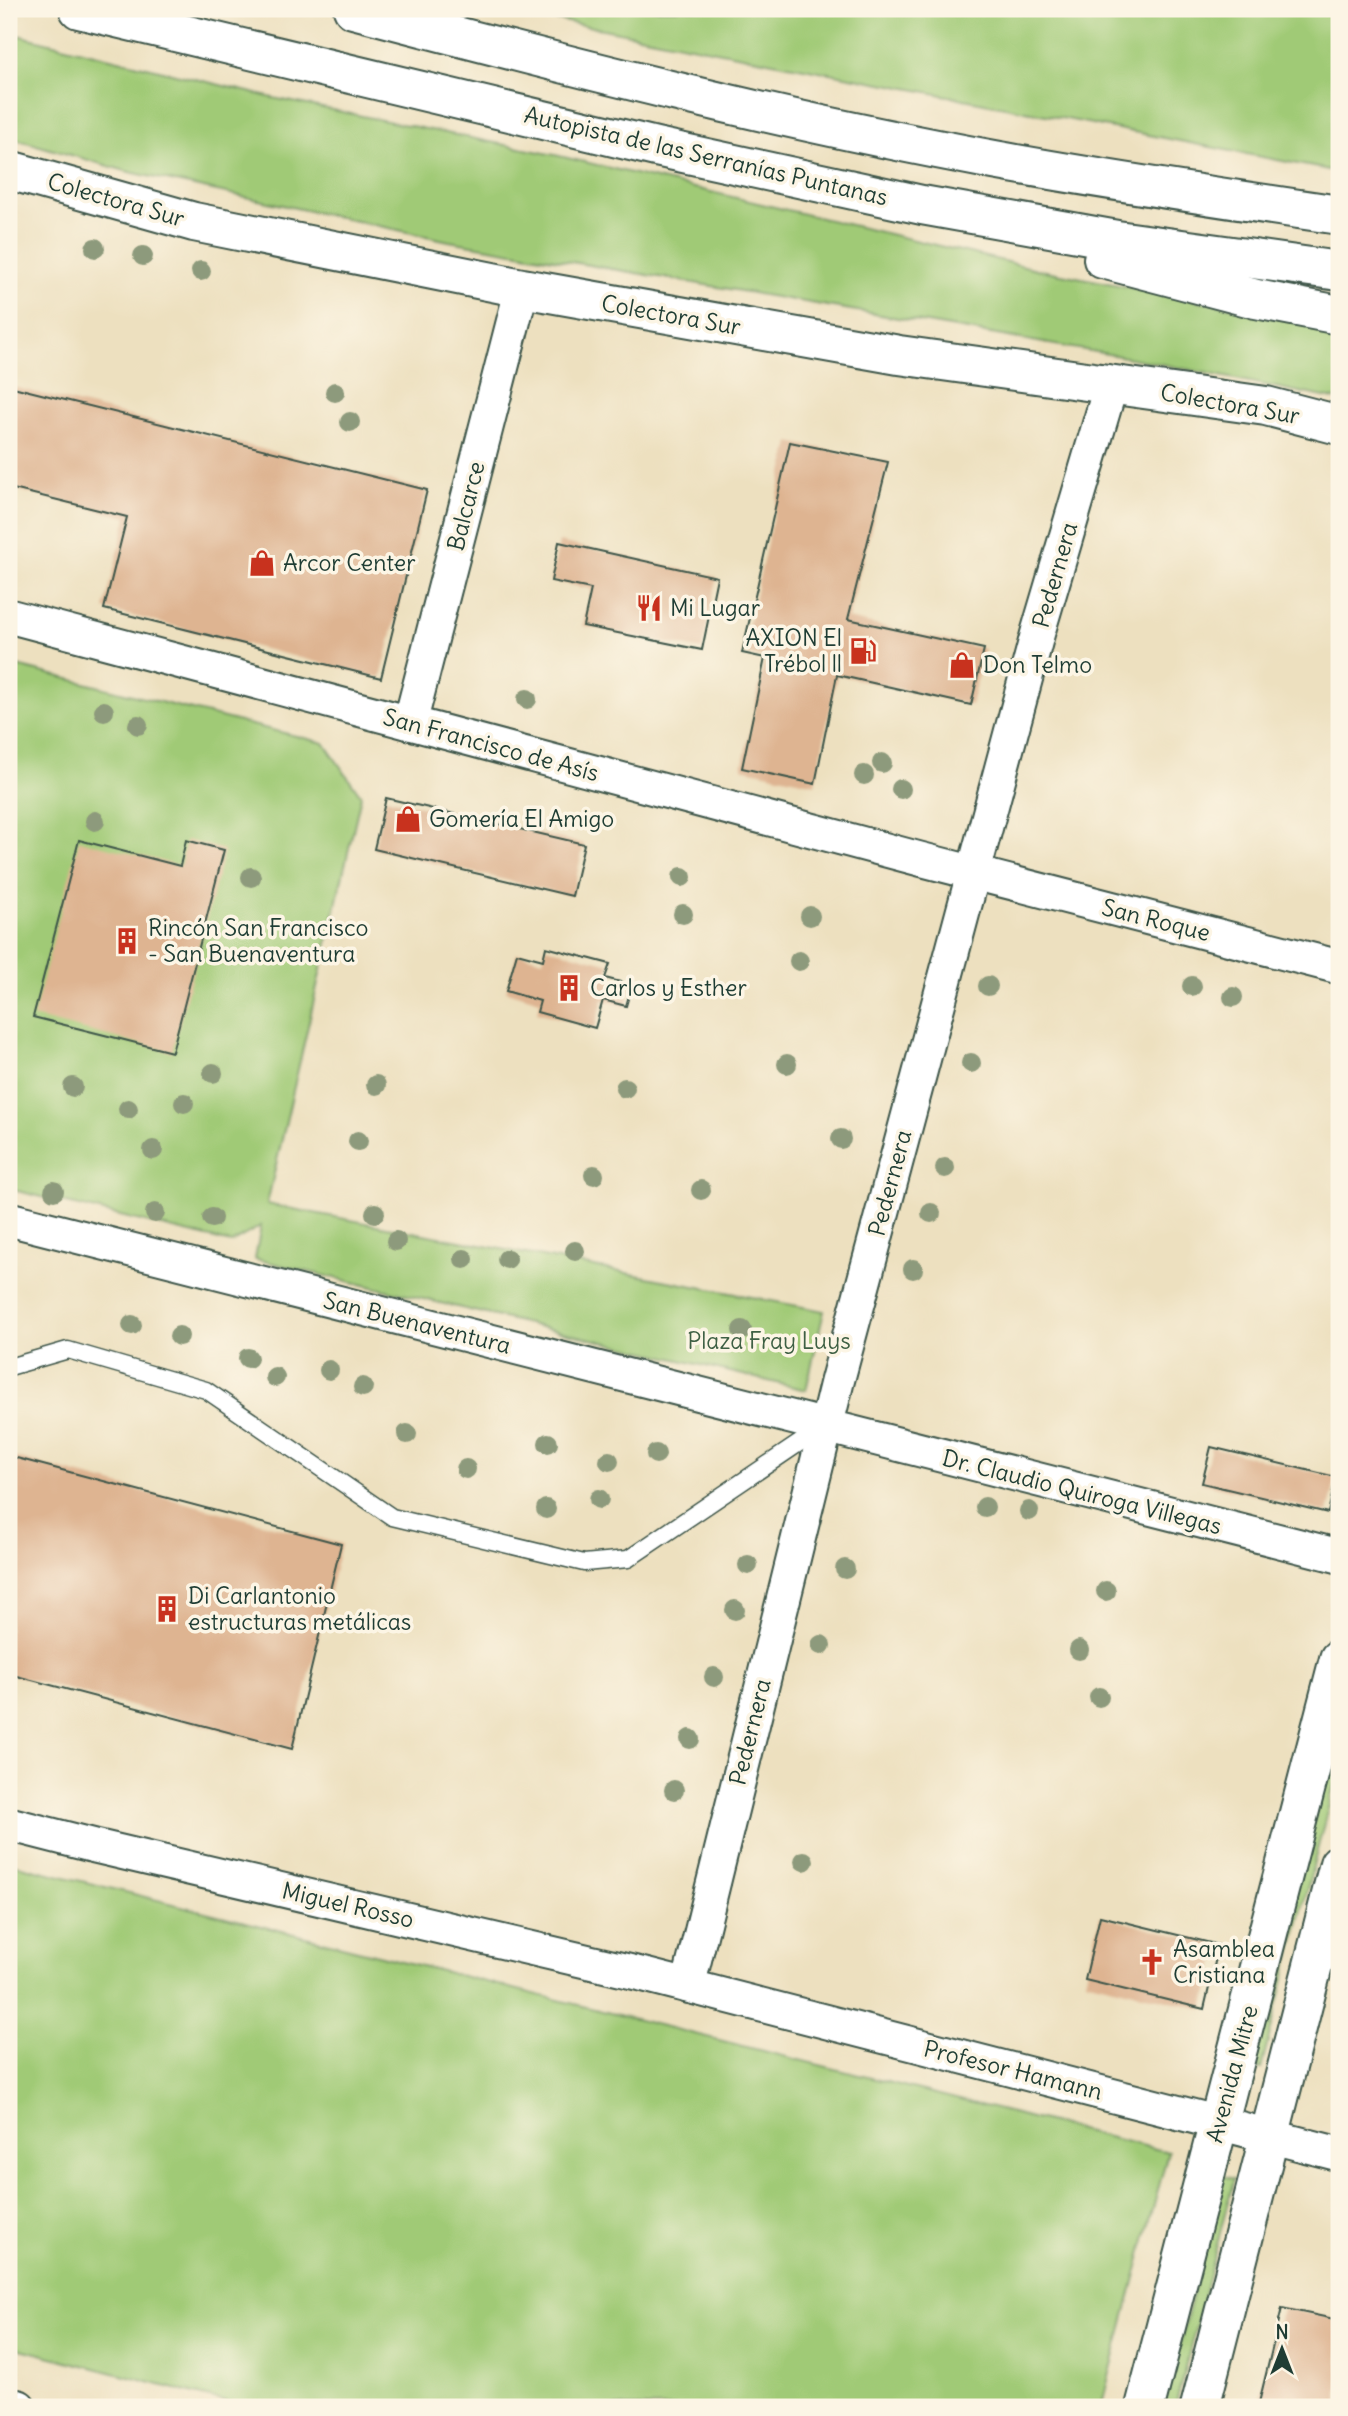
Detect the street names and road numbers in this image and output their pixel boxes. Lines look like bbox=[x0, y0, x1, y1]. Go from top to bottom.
street label: Autopista de las Serranías Puntanas bbox=[522, 100, 891, 211]
street label: Colectora Sur bbox=[44, 166, 189, 233]
street label: Colectora Sur bbox=[599, 288, 744, 341]
street label: Colectora Sur bbox=[1158, 377, 1303, 430]
street label: Balcarce bbox=[440, 458, 491, 553]
street label: Pedernera bbox=[1026, 519, 1083, 631]
street label: San Francisco de Asís bbox=[380, 702, 602, 787]
street label: San Roque bbox=[1099, 892, 1213, 947]
street label: Pedernera bbox=[861, 1127, 918, 1239]
street label: San Buenaventura bbox=[320, 1285, 514, 1360]
street label: Dr. Claudio Quiroga Villegas bbox=[940, 1443, 1225, 1540]
street label: Pedernera bbox=[722, 1676, 777, 1788]
street label: Miguel Rosso bbox=[280, 1875, 417, 1934]
street label: Avenida Mitre bbox=[1199, 2002, 1264, 2146]
street label: Profesor Hamann bbox=[921, 2033, 1105, 2106]

